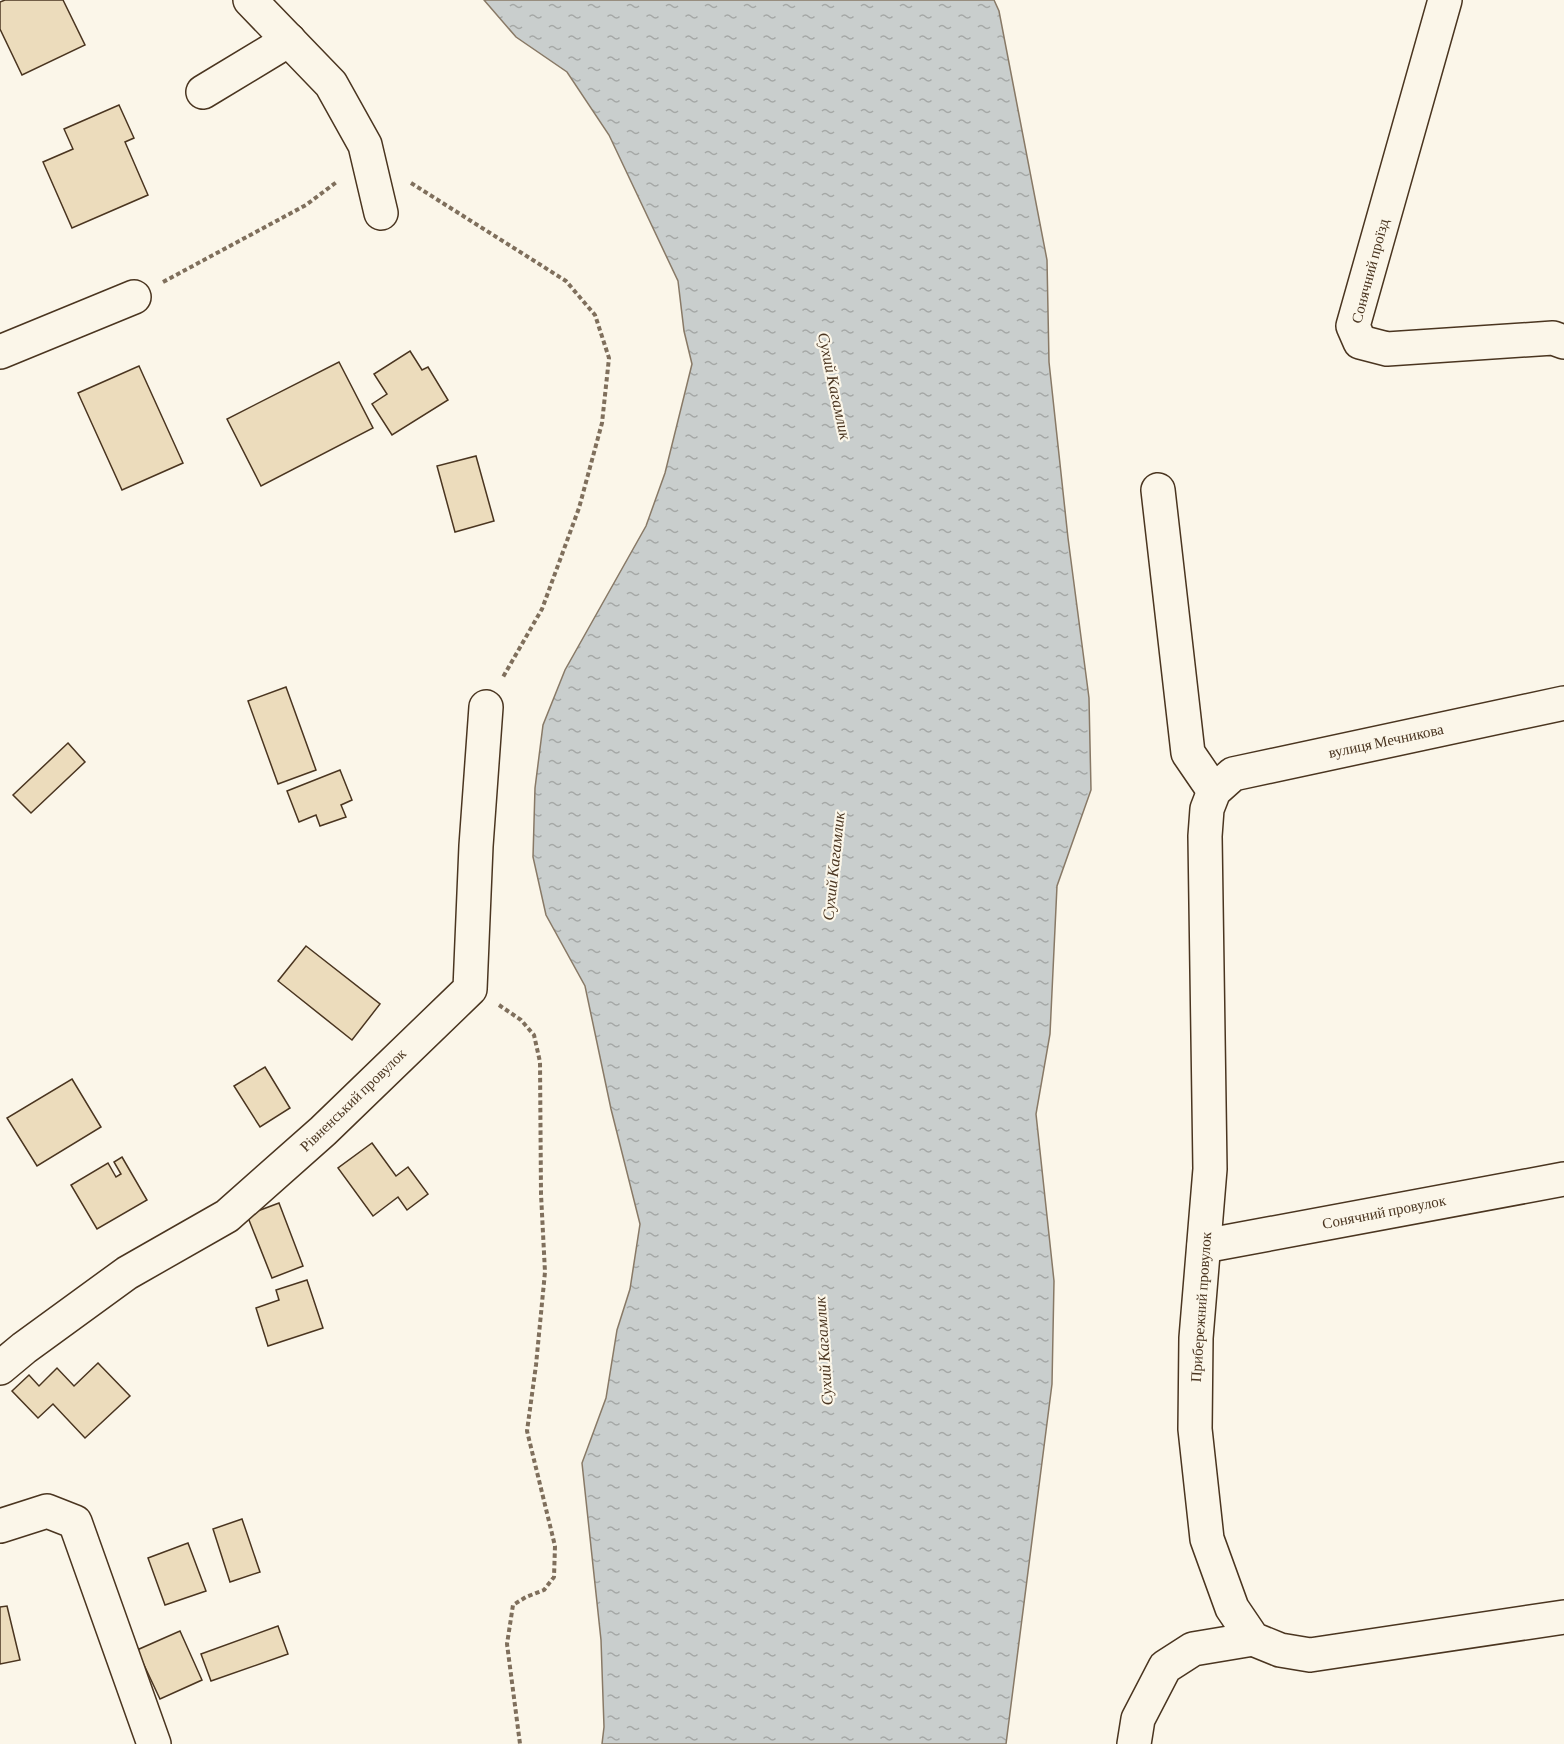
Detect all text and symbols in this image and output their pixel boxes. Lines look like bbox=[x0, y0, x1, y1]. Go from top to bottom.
street label: Сонячний проїзд bbox=[1348, 217, 1392, 325]
water label: Сухий Кагамлик bbox=[814, 331, 854, 442]
street label: вулиця Мечникова bbox=[1327, 721, 1445, 761]
water label: Сухий Кагамлик bbox=[819, 810, 849, 921]
street label: Рівненський провулок bbox=[297, 1045, 410, 1155]
street label: Сонячний провулок bbox=[1321, 1192, 1448, 1232]
street label: Прибережний провулок bbox=[1188, 1231, 1214, 1383]
water label: Сухий Кагамлик bbox=[811, 1295, 837, 1406]

